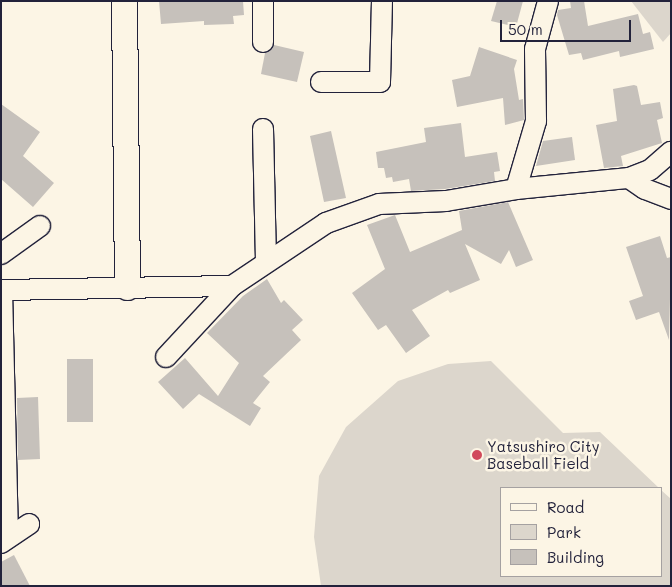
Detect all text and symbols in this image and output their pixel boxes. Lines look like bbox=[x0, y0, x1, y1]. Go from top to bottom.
scale bar bbox=[502, 10, 633, 42]
text: 50 m bbox=[508, 19, 543, 39]
place label: Yatsushiro City Baseball Field bbox=[487, 437, 600, 472]
marker: Yatsushiro City Baseball Field bbox=[471, 449, 483, 461]
legend bbox=[500, 487, 662, 577]
text: Road bbox=[547, 497, 584, 517]
text: Park bbox=[547, 522, 581, 542]
text: Building bbox=[547, 547, 604, 567]

